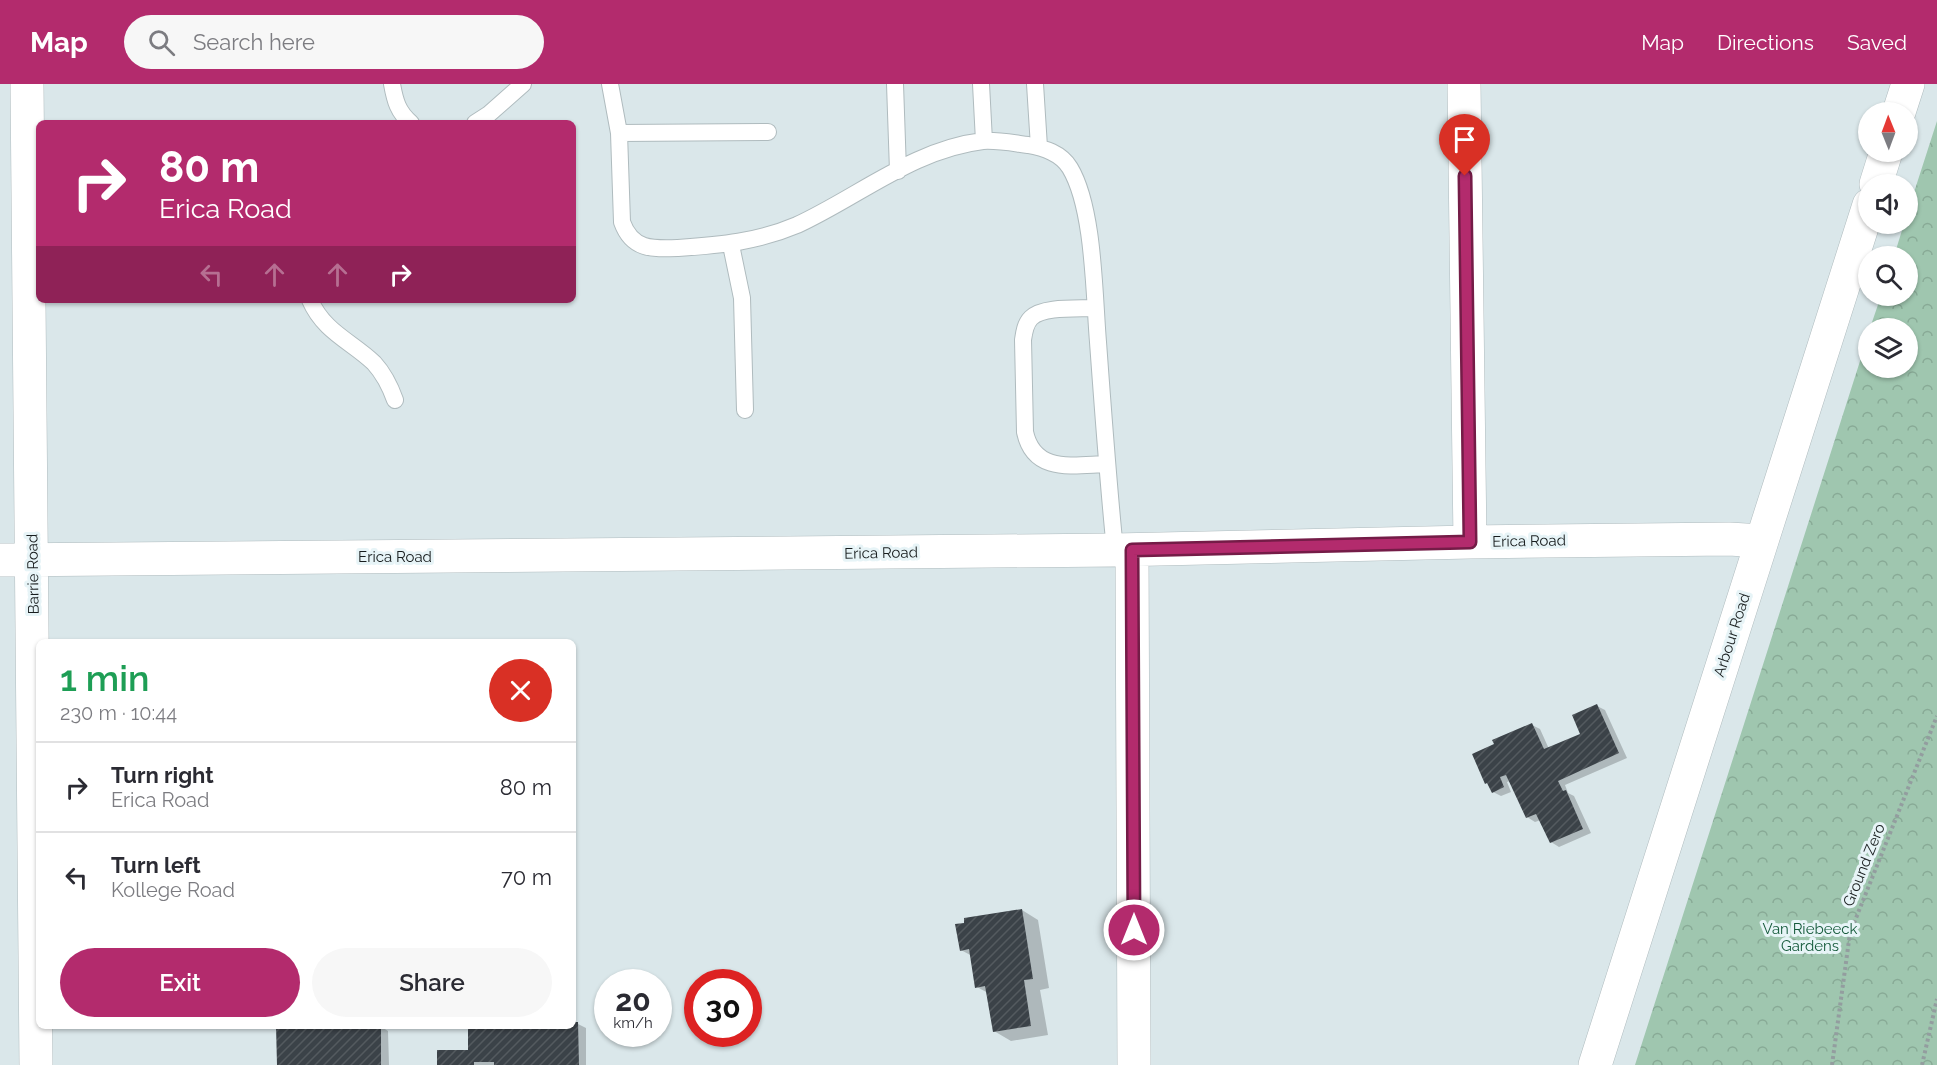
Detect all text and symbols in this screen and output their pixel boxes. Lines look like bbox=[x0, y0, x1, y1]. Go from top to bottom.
search box bbox=[124, 15, 544, 69]
text: Map bbox=[30, 26, 88, 59]
icon: search bbox=[145, 26, 178, 59]
text: Search here bbox=[193, 29, 315, 55]
text: Map bbox=[1641, 30, 1684, 55]
text: Directions bbox=[1717, 30, 1814, 55]
text: Saved bbox=[1847, 30, 1907, 55]
north arrow bbox=[1858, 102, 1918, 162]
map controls bbox=[1858, 102, 1918, 378]
pin bbox=[1439, 114, 1490, 176]
icon: arrive bbox=[1448, 123, 1481, 156]
text: 80 m bbox=[159, 143, 259, 192]
icon: right bbox=[60, 144, 138, 222]
button: sound bbox=[1858, 174, 1918, 234]
text: Erica Road bbox=[159, 193, 292, 224]
button: search bbox=[1858, 246, 1918, 306]
icon: left bbox=[195, 258, 228, 291]
icon: ahead bbox=[258, 258, 291, 291]
icon: ahead bbox=[321, 258, 354, 291]
icon: right bbox=[384, 258, 417, 291]
button: layers bbox=[1858, 318, 1918, 378]
street label: Erica Road bbox=[1492, 531, 1566, 551]
street label: Barrie Road bbox=[23, 534, 43, 614]
street label: Erica Road bbox=[844, 543, 918, 563]
street label: Erica Road bbox=[358, 548, 432, 566]
street label: Arbour Road bbox=[1710, 591, 1754, 679]
text: 1 min bbox=[60, 657, 149, 699]
button: close bbox=[489, 659, 552, 722]
text: 230 m · 10:44 bbox=[60, 701, 177, 725]
text: Turn right bbox=[111, 762, 214, 788]
icon: right bbox=[60, 771, 93, 804]
text: 80 m bbox=[500, 774, 552, 800]
text: Erica Road bbox=[111, 788, 209, 812]
street label: Ground Zero bbox=[1839, 821, 1889, 909]
text: Turn left bbox=[111, 852, 201, 878]
icon: left bbox=[60, 861, 93, 894]
text: 70 m bbox=[501, 864, 552, 890]
text: Kollege Road bbox=[111, 878, 235, 902]
position arrow bbox=[1102, 898, 1166, 962]
park label: Van Riebeeck Gardens bbox=[1763, 920, 1858, 955]
button: Exit bbox=[60, 948, 300, 1017]
button: Share bbox=[312, 948, 552, 1017]
speed limit sign: 30 bbox=[684, 969, 762, 1047]
text: 20 bbox=[615, 983, 651, 1018]
text: km/h bbox=[613, 1014, 653, 1032]

